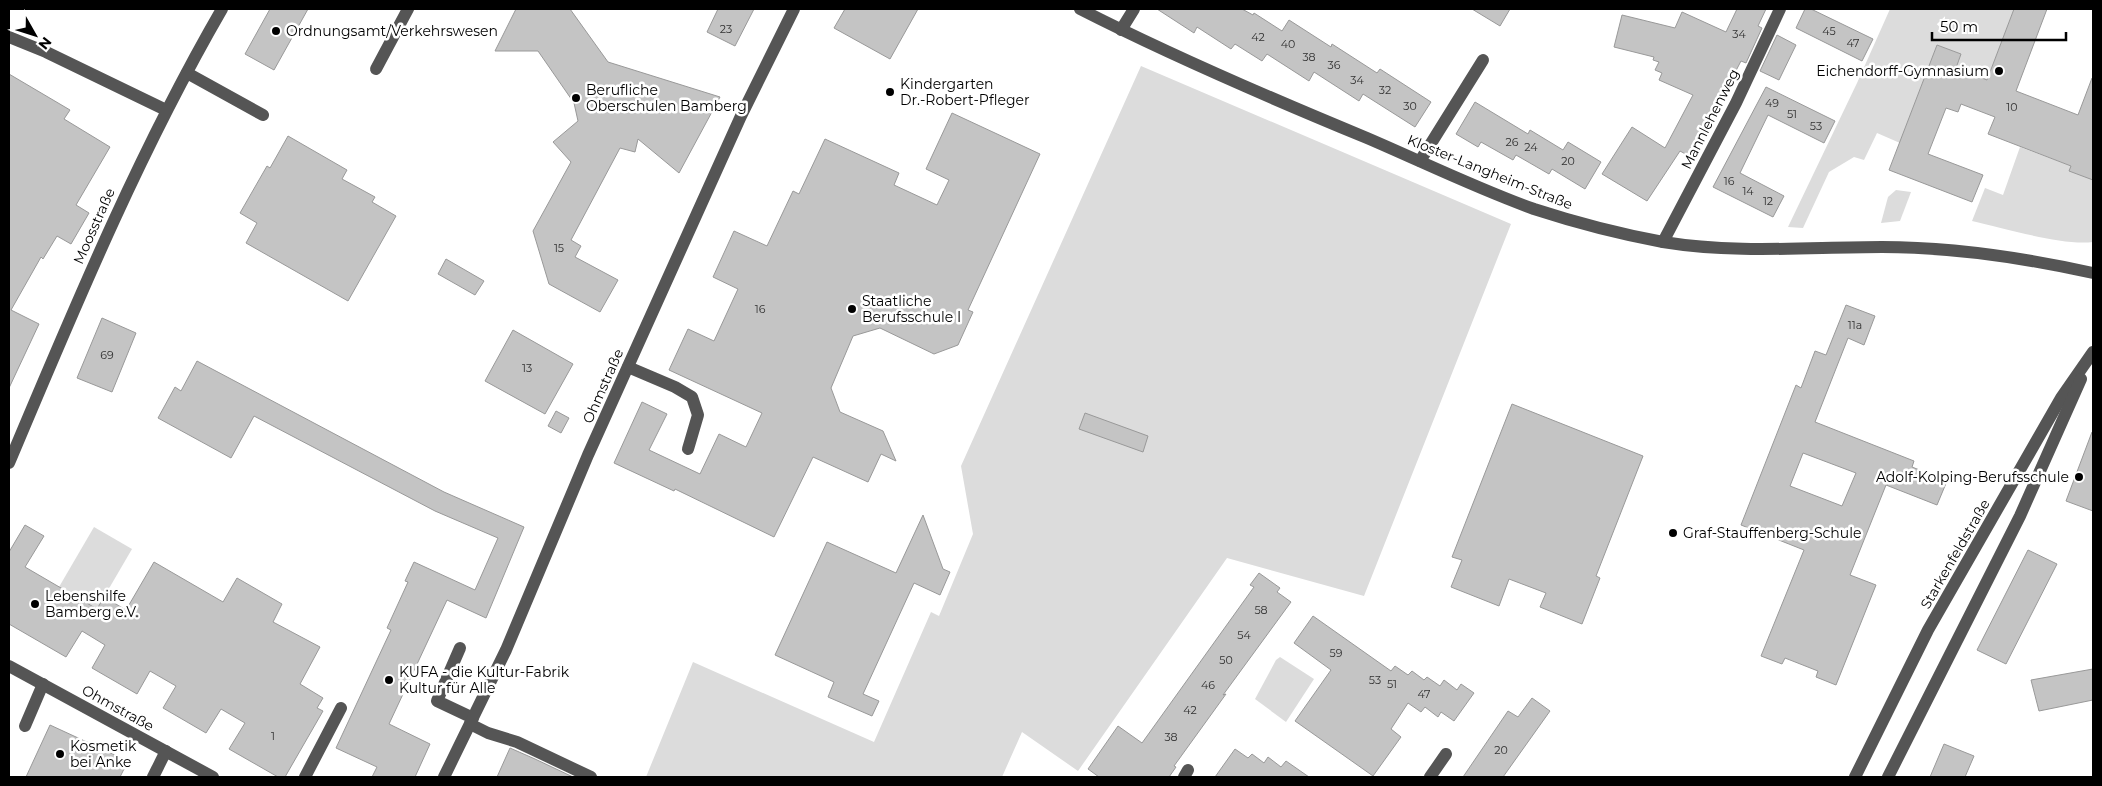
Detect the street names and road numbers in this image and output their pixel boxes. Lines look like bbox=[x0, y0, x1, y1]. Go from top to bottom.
street label: Mannlehenweg bbox=[1677, 66, 1743, 172]
street label: Kloster-Langheim-Straße bbox=[1405, 131, 1575, 213]
street label: Moosstraße bbox=[69, 185, 119, 267]
street label: Ohmstraße bbox=[579, 346, 627, 426]
street label: Starkenfeldstraße bbox=[1916, 496, 1994, 612]
street label: Ohmstraße bbox=[79, 681, 157, 735]

